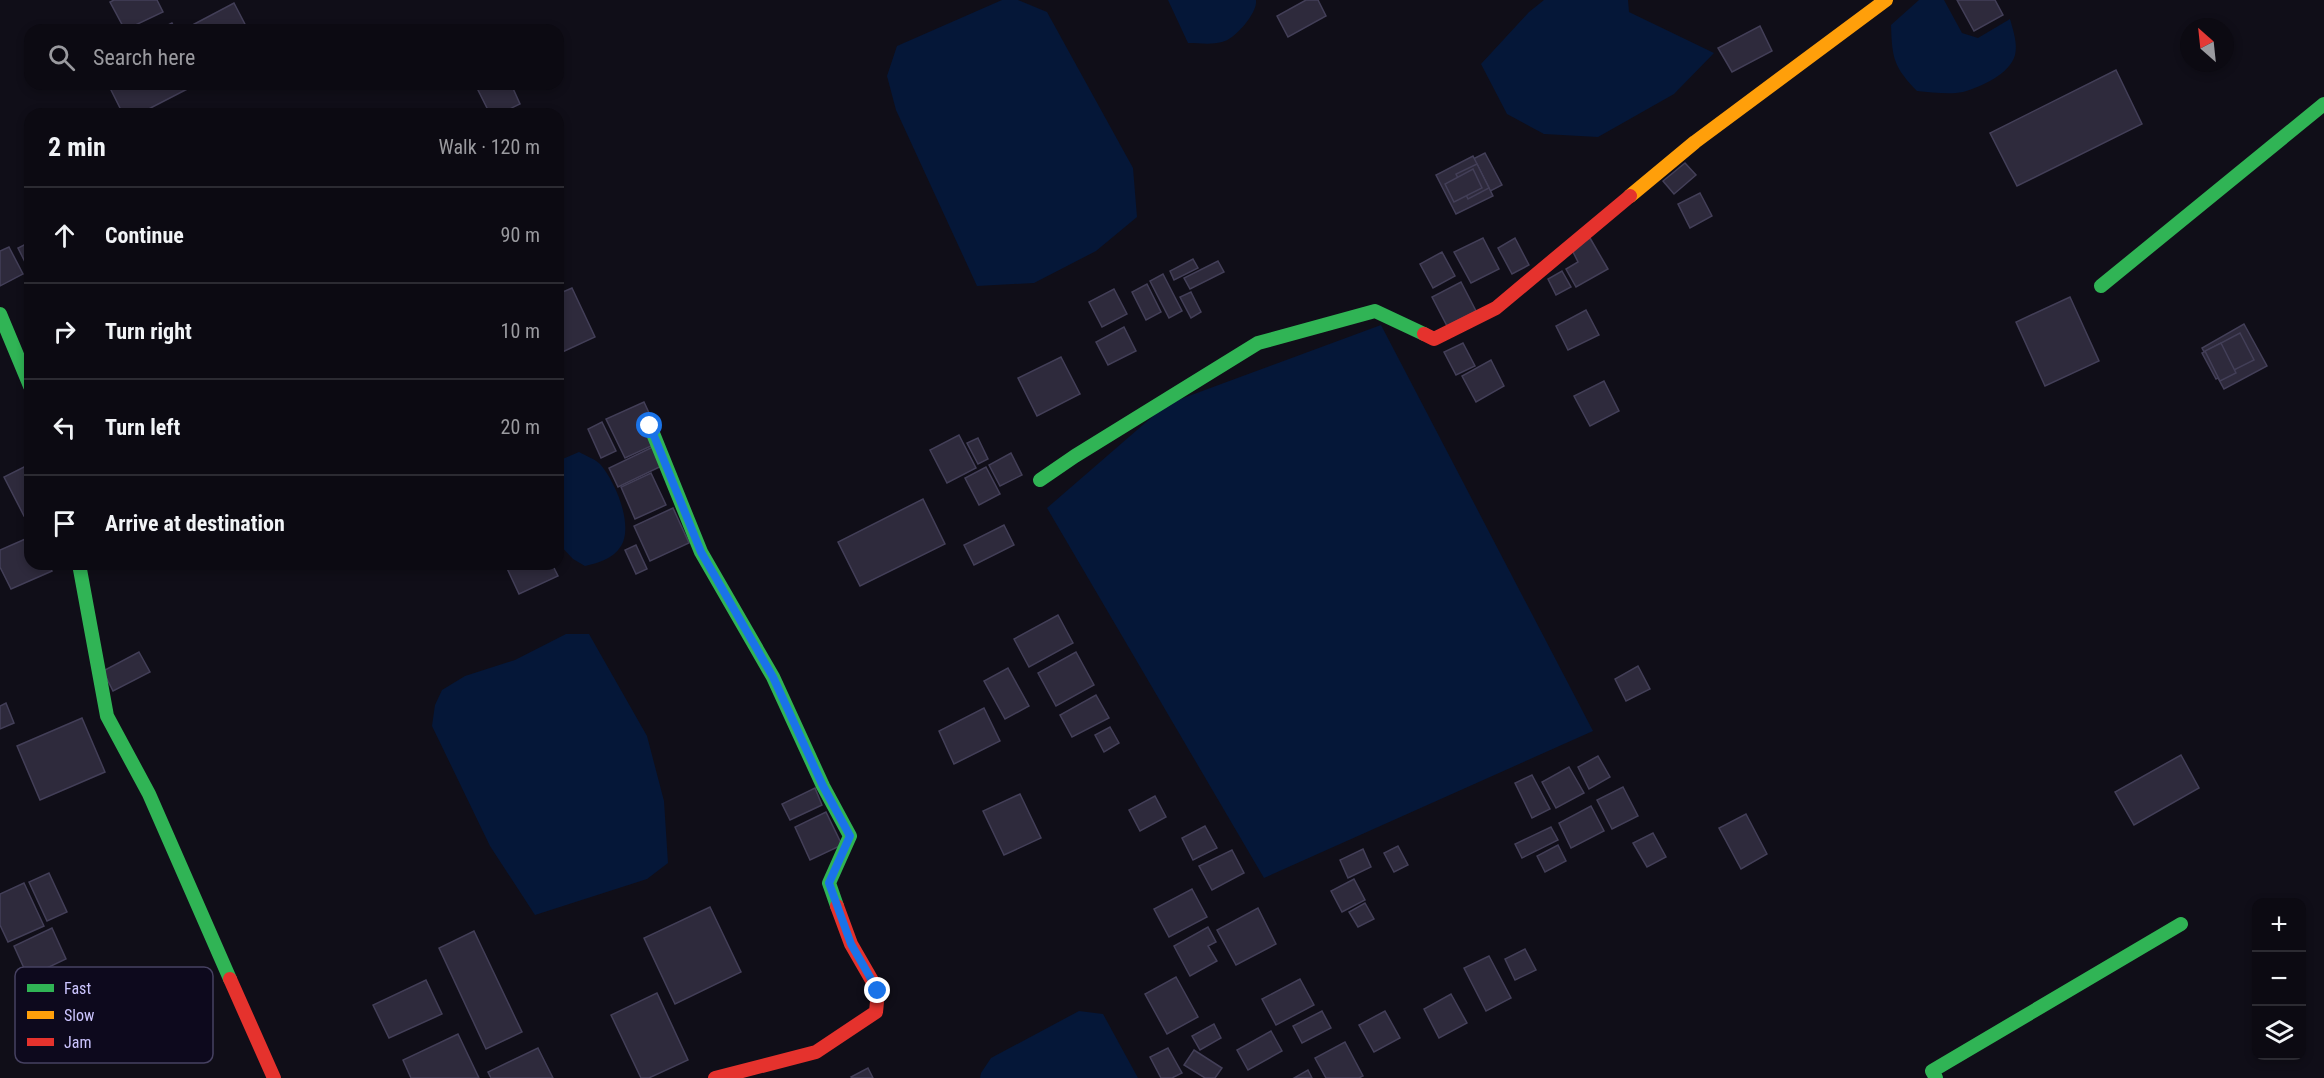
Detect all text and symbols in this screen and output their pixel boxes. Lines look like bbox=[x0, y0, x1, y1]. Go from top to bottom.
north arrow bbox=[2180, 18, 2234, 72]
search box bbox=[24, 24, 564, 90]
icon: search bbox=[45, 41, 78, 74]
text: Search here bbox=[93, 45, 195, 70]
text: 2 min bbox=[48, 132, 106, 162]
text: Walk · 120 m bbox=[439, 135, 540, 159]
icon: ahead bbox=[48, 219, 81, 252]
text: Continue bbox=[105, 223, 184, 248]
text: 90 m bbox=[501, 223, 540, 247]
icon: right bbox=[48, 315, 81, 348]
text: Turn right bbox=[105, 319, 192, 344]
text: 10 m bbox=[501, 319, 540, 343]
icon: left bbox=[48, 411, 81, 444]
route start bbox=[636, 412, 662, 438]
text: Turn left bbox=[105, 415, 180, 440]
text: 20 m bbox=[501, 415, 540, 439]
icon: arrive bbox=[48, 507, 81, 540]
text: Arrive at destination bbox=[105, 511, 285, 536]
map controls bbox=[2252, 898, 2306, 1060]
button: + bbox=[2252, 898, 2306, 952]
button: − bbox=[2252, 952, 2306, 1006]
legend bbox=[15, 967, 213, 1063]
route end bbox=[864, 977, 890, 1003]
text: Fast bbox=[64, 979, 91, 998]
text: Slow bbox=[64, 1006, 94, 1025]
button: layers bbox=[2252, 1006, 2306, 1060]
text: Jam bbox=[64, 1033, 91, 1052]

